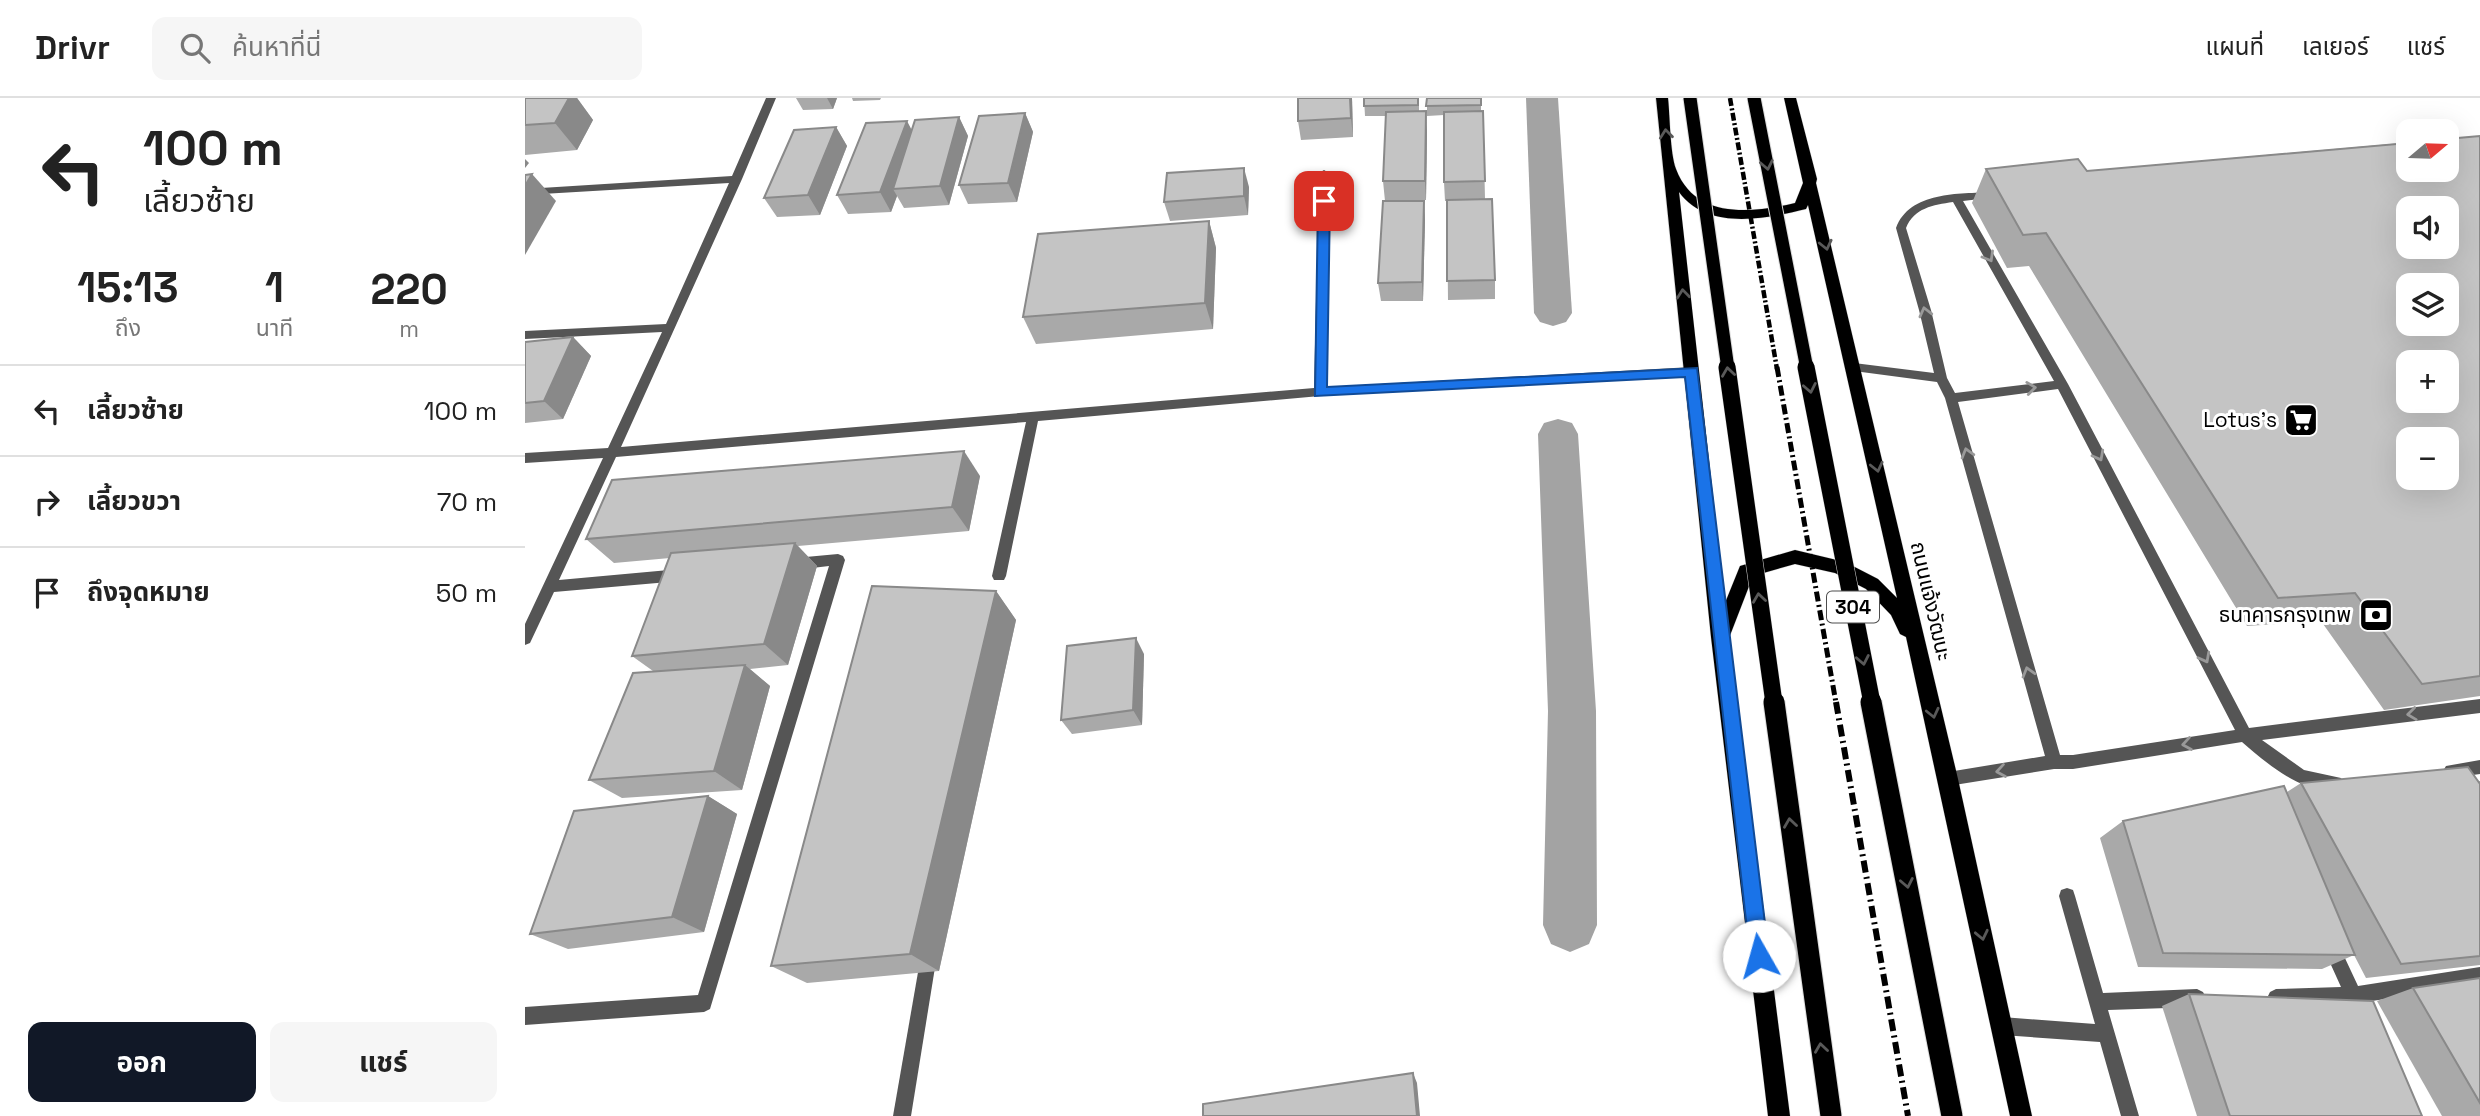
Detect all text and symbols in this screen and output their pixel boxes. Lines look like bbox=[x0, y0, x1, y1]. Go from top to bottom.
search box bbox=[152, 17, 642, 80]
text: Drivr bbox=[35, 27, 110, 69]
icon: search bbox=[176, 29, 214, 67]
text: ค้นหาที่นี่ bbox=[232, 30, 321, 64]
text: แผนที่ bbox=[2206, 31, 2264, 62]
text: เลเยอร์ bbox=[2302, 31, 2369, 62]
text: แชร์ bbox=[2407, 31, 2445, 62]
text: 100 m bbox=[143, 117, 283, 179]
north arrow bbox=[2396, 119, 2459, 182]
map controls bbox=[2396, 119, 2459, 490]
icon: left bbox=[28, 126, 119, 217]
one-way arrow bbox=[1659, 128, 1674, 139]
one-way arrow bbox=[1758, 159, 1773, 171]
pin bbox=[1294, 171, 1354, 231]
text: เลี้ยวซ้าย bbox=[143, 181, 255, 221]
icon: arrive bbox=[1305, 182, 1343, 220]
button: sound bbox=[2396, 196, 2459, 259]
one-way arrow bbox=[1818, 239, 1832, 251]
one-way arrow bbox=[1981, 250, 1994, 263]
text: 15:13 bbox=[77, 261, 179, 314]
text: 1 bbox=[265, 261, 284, 314]
text: 220 bbox=[371, 263, 448, 316]
button: layers bbox=[2396, 273, 2459, 336]
one-way arrow bbox=[1676, 288, 1691, 300]
one-way arrow bbox=[1919, 306, 1934, 318]
text: ถึง bbox=[115, 313, 141, 343]
text: นาที bbox=[256, 313, 293, 343]
text: m bbox=[399, 314, 419, 344]
button: + bbox=[2396, 350, 2459, 413]
one-way arrow bbox=[1720, 367, 1735, 378]
one-way arrow bbox=[2025, 381, 2036, 396]
one-way arrow bbox=[1802, 382, 1817, 394]
icon: left bbox=[28, 392, 66, 430]
text: เลี้ยวซ้าย bbox=[87, 393, 184, 427]
text: 100 m bbox=[424, 394, 497, 428]
supermarket icon: Lotus's bbox=[2282, 401, 2320, 439]
place label: Lotus's bbox=[2203, 406, 2277, 433]
button: − bbox=[2396, 427, 2459, 490]
one-way arrow bbox=[1960, 447, 1975, 459]
one-way arrow bbox=[2091, 449, 2105, 462]
one-way arrow bbox=[1868, 461, 1883, 473]
icon: right bbox=[28, 483, 66, 521]
text: เลี้ยวขวา bbox=[87, 484, 181, 518]
text: 70 m bbox=[437, 485, 497, 519]
street label: ถนนแจ้งวัฒนะ bbox=[1905, 539, 1958, 663]
icon: arrive bbox=[28, 574, 66, 612]
text: ถึงจุดหมาย bbox=[87, 575, 210, 609]
text: 50 m bbox=[436, 576, 497, 610]
one-way arrow bbox=[1752, 592, 1767, 604]
road number: 304 bbox=[1827, 592, 1879, 622]
bank icon: ธนาคารกรุงเทพ bbox=[2357, 596, 2395, 634]
place label: ธนาคารกรุงเทพ bbox=[2219, 601, 2351, 628]
one-way arrow bbox=[2197, 651, 2210, 663]
one-way arrow bbox=[1855, 654, 1870, 666]
one-way arrow bbox=[2022, 666, 2036, 678]
one-way arrow bbox=[1925, 706, 1939, 718]
one-way arrow bbox=[2406, 707, 2418, 722]
one-way arrow bbox=[2181, 736, 2193, 751]
one-way arrow bbox=[1995, 763, 2007, 778]
one-way arrow bbox=[1783, 817, 1798, 829]
one-way arrow bbox=[1898, 877, 1913, 889]
position arrow bbox=[1722, 919, 1796, 993]
one-way arrow bbox=[1973, 929, 1988, 941]
button: ออก bbox=[28, 1022, 256, 1102]
button: แชร์ bbox=[270, 1022, 497, 1102]
one-way arrow bbox=[1814, 1043, 1829, 1054]

